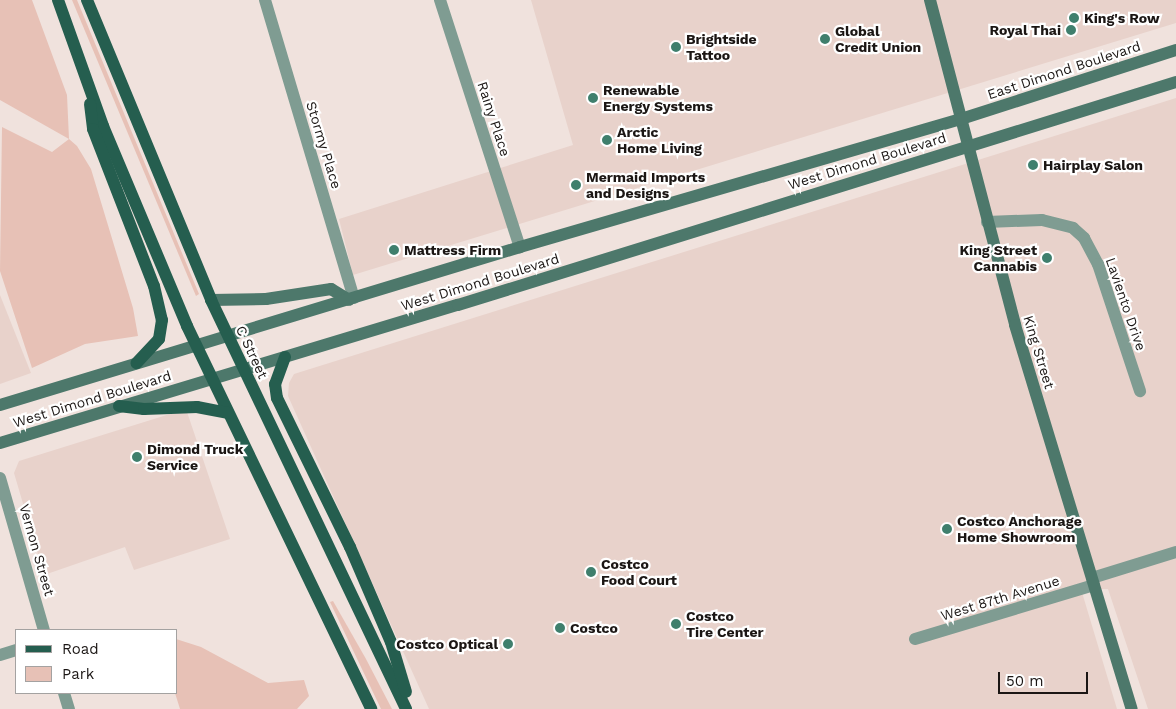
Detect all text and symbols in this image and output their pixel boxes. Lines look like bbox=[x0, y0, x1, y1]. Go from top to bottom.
place label: King's Row bbox=[1084, 10, 1160, 26]
marker: King's Row bbox=[1068, 12, 1080, 24]
place label: Royal Thai bbox=[989, 22, 1061, 38]
place label: Global Credit Union bbox=[835, 23, 921, 56]
marker: Royal Thai bbox=[1065, 24, 1077, 36]
place label: Brightside Tattoo bbox=[686, 31, 757, 64]
marker: Global Credit Union bbox=[819, 33, 831, 45]
street label: East Dimond Boulevard bbox=[985, 37, 1143, 103]
marker: Brightside Tattoo bbox=[670, 41, 682, 53]
street label: Rainy Place bbox=[474, 79, 514, 159]
place label: Renewable Energy Systems bbox=[603, 82, 713, 114]
marker: Renewable Energy Systems bbox=[587, 92, 599, 104]
street label: Stormy Place bbox=[303, 99, 345, 191]
place label: Arctic Home Living bbox=[617, 124, 702, 156]
street label: West Dimond Boulevard bbox=[786, 129, 948, 193]
marker: Arctic Home Living bbox=[601, 134, 613, 146]
place label: Hairplay Salon bbox=[1043, 157, 1143, 173]
marker: Hairplay Salon bbox=[1027, 159, 1039, 171]
place label: Mermaid Imports and Designs bbox=[586, 169, 705, 202]
marker: Mermaid Imports and Designs bbox=[570, 179, 582, 191]
place label: Mattress Firm bbox=[404, 242, 501, 258]
place label: King Street Cannabis bbox=[959, 242, 1037, 274]
marker: Mattress Firm bbox=[388, 244, 400, 256]
street label: West Dimond Boulevard bbox=[399, 250, 561, 314]
marker: King Street Cannabis bbox=[1041, 252, 1053, 264]
street label: Laviento Drive bbox=[1102, 255, 1150, 353]
street label: King Street bbox=[1020, 313, 1058, 391]
street label: C Street bbox=[232, 323, 272, 381]
street label: West Dimond Boulevard bbox=[11, 367, 173, 431]
place label: Dimond Truck Service bbox=[147, 441, 244, 474]
marker: Dimond Truck Service bbox=[131, 451, 143, 463]
street label: Vernon Street bbox=[16, 502, 58, 598]
place label: Costco Anchorage Home Showroom bbox=[957, 513, 1082, 546]
marker: Costco Anchorage Home Showroom bbox=[941, 523, 953, 535]
place label: Costco Food Court bbox=[601, 556, 677, 588]
marker: Costco Food Court bbox=[585, 566, 597, 578]
street label: West 87th Avenue bbox=[938, 572, 1062, 624]
place label: Costco Tire Center bbox=[686, 608, 764, 640]
marker: Costco Tire Center bbox=[670, 618, 682, 630]
place label: Costco bbox=[570, 620, 618, 636]
marker: Costco bbox=[554, 622, 566, 634]
legend bbox=[15, 629, 178, 694]
place label: Costco Optical bbox=[396, 636, 498, 652]
marker: Costco Optical bbox=[502, 638, 514, 650]
text: Road bbox=[62, 640, 99, 658]
scale bar bbox=[1001, 662, 1091, 694]
text: Park bbox=[62, 665, 94, 683]
text: 50 m bbox=[1006, 672, 1043, 690]

